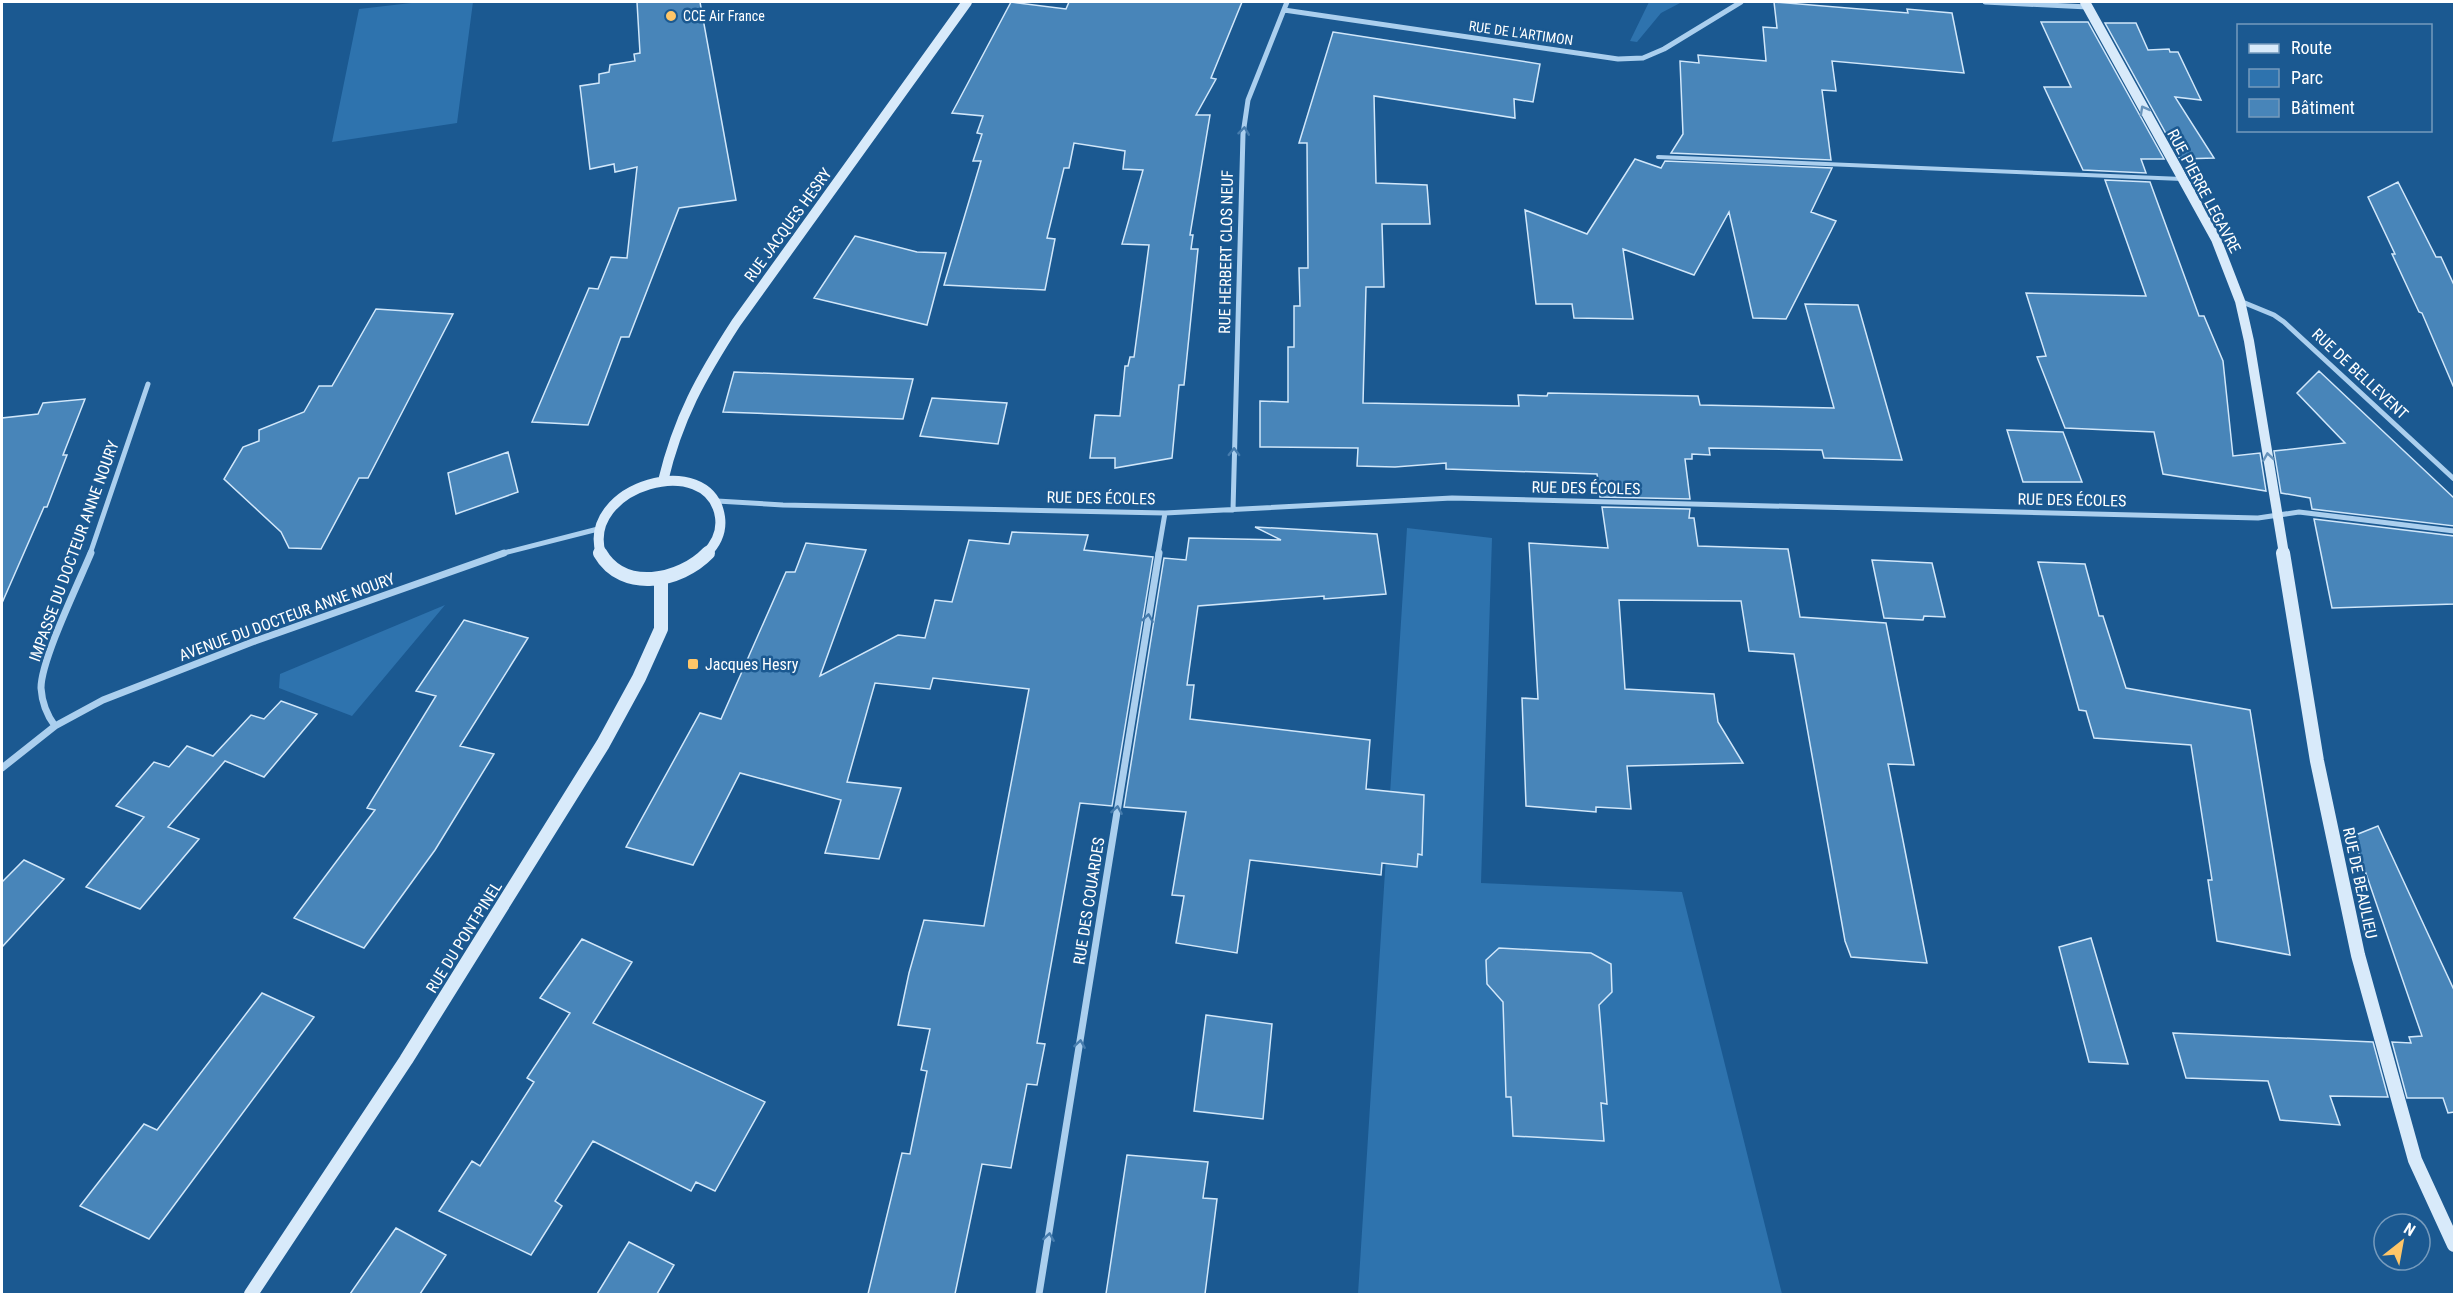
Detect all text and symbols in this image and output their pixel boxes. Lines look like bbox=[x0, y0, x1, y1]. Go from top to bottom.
place label: CCE Air France bbox=[683, 8, 765, 24]
marker: CCE Air France bbox=[664, 9, 678, 23]
street label: RUE DE L'ARTIMON bbox=[1468, 18, 1574, 48]
legend bbox=[2237, 24, 2432, 132]
text: Route bbox=[2291, 37, 2332, 58]
text: Parc bbox=[2291, 67, 2323, 88]
text: Bâtiment bbox=[2291, 97, 2355, 118]
one-way arrow bbox=[2140, 106, 2151, 116]
one-way arrow bbox=[1237, 126, 1249, 136]
street label: RUE PIERRE LEGAVRE bbox=[2163, 126, 2245, 256]
street label: RUE JACQUES HESRY bbox=[740, 164, 836, 286]
street label: RUE HERBERT CLOS NEUF bbox=[1215, 170, 1237, 334]
street label: RUE DE BELLEVENT bbox=[2308, 325, 2412, 423]
street label: IMPASSE DU DOCTEUR ANNE NOURY bbox=[25, 437, 123, 664]
one-way arrow bbox=[1228, 447, 1241, 456]
one-way arrow bbox=[2263, 453, 2275, 462]
street label: RUE DES ÉCOLES bbox=[1532, 478, 1640, 498]
street label: RUE DES ÉCOLES bbox=[1047, 488, 1155, 508]
street label: RUE DES ÉCOLES bbox=[2018, 490, 2126, 510]
street label: AVENUE DU DOCTEUR ANNE NOURY bbox=[176, 569, 398, 665]
one-way arrow bbox=[1141, 613, 1154, 623]
place label: Jacques Hesry bbox=[705, 655, 799, 674]
marker: Jacques Hesry bbox=[686, 657, 700, 671]
one-way arrow bbox=[1110, 806, 1123, 816]
street label: RUE DE BEAULIEU bbox=[2339, 826, 2381, 940]
street label: RUE DES COUARDES bbox=[1070, 836, 1108, 966]
street label: RUE DU PONT-PINEL bbox=[422, 877, 506, 996]
one-way arrow bbox=[1073, 1040, 1085, 1049]
north arrow bbox=[2372, 1212, 2432, 1272]
text: N bbox=[2400, 1219, 2419, 1240]
one-way arrow bbox=[1042, 1232, 1054, 1241]

